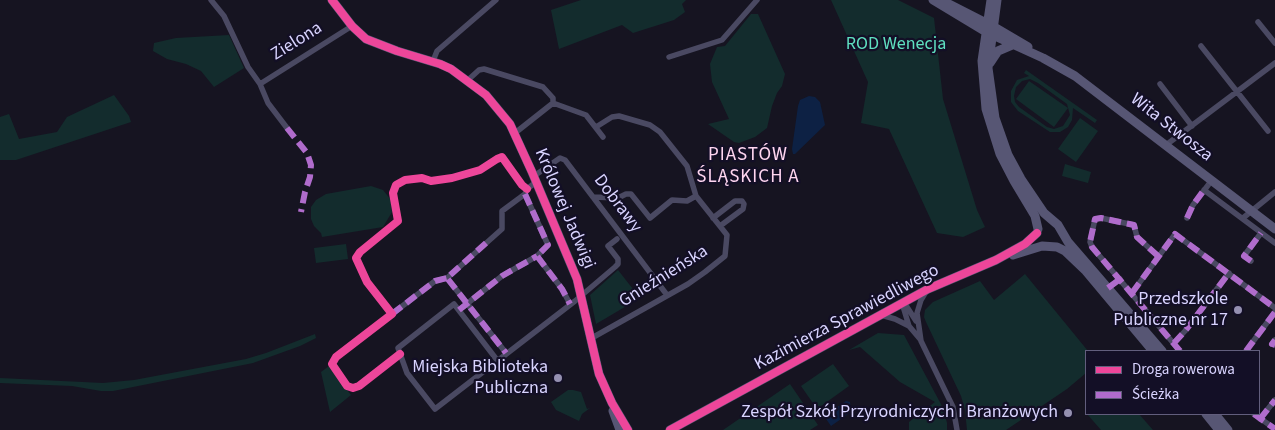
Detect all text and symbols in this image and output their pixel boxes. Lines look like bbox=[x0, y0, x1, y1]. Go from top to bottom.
street label: Zielona bbox=[267, 18, 327, 66]
park label: ROD Wenecja bbox=[846, 34, 946, 56]
street label: Wita Stwosza bbox=[1125, 89, 1217, 167]
street label: Królowej Jadwigi bbox=[529, 145, 599, 273]
district label: PIASTÓW ŚLĄSKICH A bbox=[695, 145, 801, 189]
street label: Dobrawy bbox=[588, 171, 646, 237]
street label: Gnieźnieńska bbox=[616, 241, 712, 313]
street label: Kazimierza Sprawiedliwego bbox=[751, 260, 943, 376]
place label: Przedszkole Publiczne nr 17 bbox=[1113, 289, 1228, 332]
marker: Przedszkole Publiczne nr 17 bbox=[1232, 304, 1244, 316]
legend bbox=[1085, 350, 1260, 415]
place label: Miejska Biblioteka Publiczna bbox=[412, 357, 548, 399]
text: Droga rowerowa bbox=[1132, 359, 1235, 380]
marker: Miejska Biblioteka Publiczna bbox=[552, 372, 564, 384]
text: Ścieżka bbox=[1132, 384, 1179, 405]
place label: Zespół Szkół Przyrodniczych i Branżowych bbox=[741, 402, 1058, 424]
marker: Zespół Szkół Przyrodniczych i Branżowych bbox=[1062, 407, 1074, 419]

